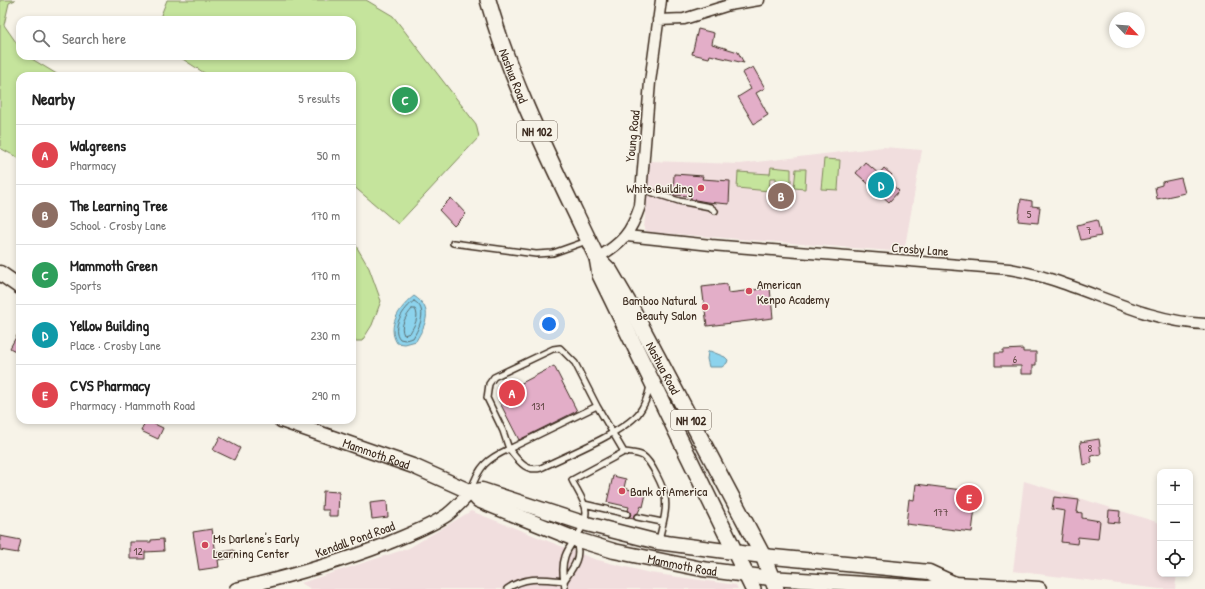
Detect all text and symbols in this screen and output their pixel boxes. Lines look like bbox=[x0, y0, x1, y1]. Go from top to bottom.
north arrow bbox=[1109, 12, 1145, 48]
search box bbox=[16, 16, 356, 60]
icon: search bbox=[30, 27, 52, 49]
text: Search here bbox=[62, 28, 126, 49]
street label: Nashua Road bbox=[495, 46, 533, 106]
pin: C bbox=[392, 85, 418, 115]
text: Nearby bbox=[32, 87, 75, 110]
text: 5 results bbox=[298, 89, 340, 107]
street label: Young Road bbox=[620, 109, 644, 163]
road number: NH 102 bbox=[517, 121, 557, 141]
text: Walgreens bbox=[70, 135, 126, 156]
text: A bbox=[42, 146, 48, 164]
text: 50 m bbox=[317, 146, 340, 164]
text: Pharmacy bbox=[70, 156, 116, 174]
pin: D bbox=[868, 170, 894, 200]
place label: White Building bbox=[626, 179, 693, 197]
pin: B bbox=[768, 181, 794, 211]
marker: White Building bbox=[696, 183, 706, 193]
text: The Learning Tree bbox=[70, 195, 168, 216]
text: B bbox=[42, 206, 48, 224]
text: 170 m bbox=[311, 206, 340, 224]
house number: 5 bbox=[1027, 207, 1032, 221]
text: School · Crosby Lane bbox=[70, 216, 166, 234]
house number: 7 bbox=[1086, 223, 1092, 237]
street label: Crosby Lane bbox=[891, 238, 949, 260]
text: Mammoth Green bbox=[70, 255, 158, 276]
text: C bbox=[41, 266, 49, 284]
text: 170 m bbox=[311, 266, 340, 284]
place label: American Kenpo Academy bbox=[757, 275, 830, 308]
text: Sports bbox=[70, 276, 101, 294]
marker: American Kenpo Academy bbox=[744, 286, 754, 296]
place label: Bamboo Natural Beauty Salon bbox=[622, 291, 698, 324]
marker: Bamboo Natural Beauty Salon bbox=[700, 302, 710, 312]
your location bbox=[539, 314, 559, 334]
text: Yellow Building bbox=[70, 315, 149, 336]
text: D bbox=[42, 326, 48, 344]
text: 230 m bbox=[310, 326, 340, 344]
text: Place · Crosby Lane bbox=[70, 336, 161, 354]
street label: Nashua Road bbox=[642, 338, 685, 397]
house number: 6 bbox=[1013, 352, 1018, 366]
text: CVS Pharmacy bbox=[70, 375, 150, 396]
pin: A bbox=[499, 378, 525, 408]
text: E bbox=[42, 386, 48, 404]
text: 290 m bbox=[311, 386, 340, 404]
text: Pharmacy · Mammoth Road bbox=[70, 396, 195, 414]
house number: 131 bbox=[532, 399, 544, 413]
road number: NH 102 bbox=[671, 410, 711, 430]
street label: Mammoth Road bbox=[340, 433, 412, 473]
house number: 8 bbox=[1088, 441, 1093, 455]
map controls bbox=[1157, 469, 1193, 577]
button: + bbox=[1157, 469, 1193, 505]
place label: Bank of America bbox=[630, 482, 707, 500]
pin: E bbox=[956, 483, 982, 513]
marker: Bank of America bbox=[617, 486, 627, 496]
house number: 177 bbox=[934, 505, 948, 519]
button: − bbox=[1157, 505, 1193, 541]
street label: Kendall Pond Road bbox=[313, 516, 397, 562]
place label: Ms Darlene's Early Learning Center bbox=[213, 529, 300, 562]
marker: Ms Darlene's Early Learning Center bbox=[200, 540, 210, 550]
button: locate bbox=[1157, 541, 1193, 577]
house number: 12 bbox=[133, 544, 143, 558]
street label: Mammoth Road bbox=[646, 549, 718, 580]

